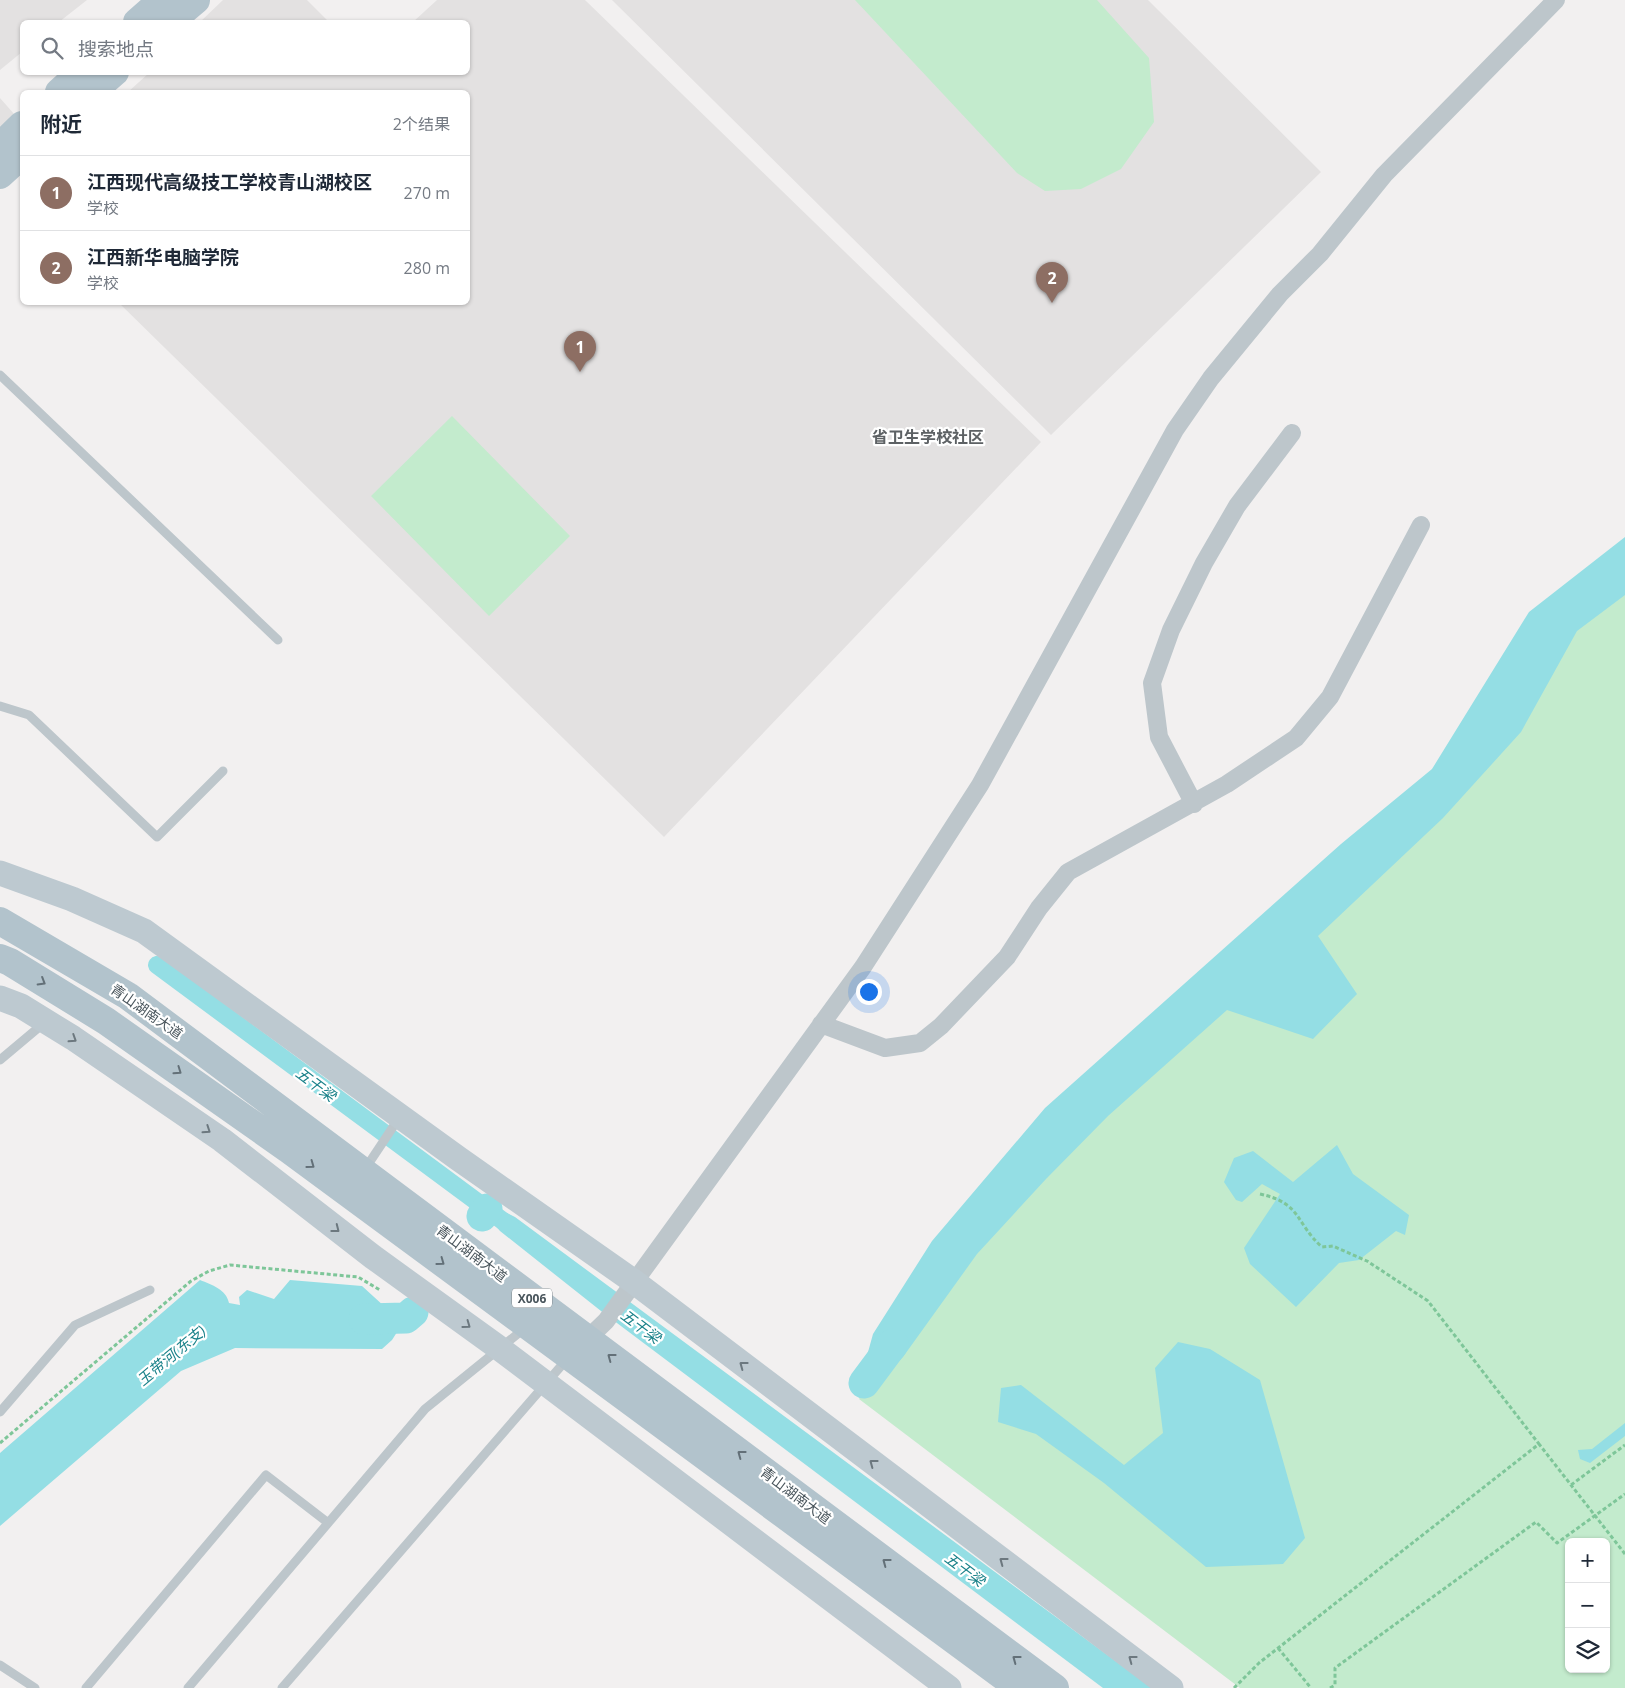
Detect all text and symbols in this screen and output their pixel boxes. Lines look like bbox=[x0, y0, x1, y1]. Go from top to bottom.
search box bbox=[20, 20, 470, 75]
icon: search bbox=[38, 34, 66, 62]
text: 搜索地点 bbox=[78, 36, 154, 62]
text: 附近 bbox=[40, 110, 82, 138]
text: 2个结果 bbox=[393, 113, 450, 135]
text: 江西现代高级技工学校青山湖校区 bbox=[87, 169, 372, 195]
text: 1 bbox=[51, 182, 61, 204]
text: 270 m bbox=[404, 182, 450, 204]
text: 学校 bbox=[87, 197, 119, 219]
text: 江西新华电脑学院 bbox=[87, 244, 239, 270]
text: 2 bbox=[51, 257, 61, 279]
text: 280 m bbox=[404, 257, 450, 279]
pin: 2 bbox=[1036, 262, 1068, 303]
text: 学校 bbox=[87, 272, 119, 294]
pin: 1 bbox=[564, 331, 596, 372]
district label: 省卫生学校社区 bbox=[872, 426, 984, 448]
one-way arrow bbox=[37, 975, 46, 985]
street label: 青山湖南大道 bbox=[107, 979, 187, 1043]
your location bbox=[856, 979, 882, 1005]
one-way arrow bbox=[68, 1032, 77, 1042]
water label: 五干梁 bbox=[292, 1062, 342, 1107]
one-way arrow bbox=[172, 1065, 182, 1074]
one-way arrow bbox=[201, 1124, 211, 1133]
one-way arrow bbox=[305, 1159, 315, 1168]
street label: 青山湖南大道 bbox=[433, 1220, 511, 1286]
one-way arrow bbox=[330, 1223, 339, 1231]
one-way arrow bbox=[435, 1256, 445, 1265]
road number: X006 bbox=[512, 1289, 552, 1308]
water label: 五干梁 bbox=[617, 1304, 667, 1349]
one-way arrow bbox=[461, 1319, 471, 1328]
water label: 玉带河(东支) bbox=[133, 1320, 209, 1390]
one-way arrow bbox=[607, 1354, 617, 1363]
one-way arrow bbox=[740, 1362, 749, 1370]
one-way arrow bbox=[738, 1452, 747, 1460]
one-way arrow bbox=[870, 1460, 879, 1468]
street label: 青山湖南大道 bbox=[757, 1462, 835, 1528]
map controls bbox=[1565, 1538, 1610, 1673]
button: + bbox=[1565, 1538, 1610, 1583]
water label: 五干梁 bbox=[941, 1547, 991, 1592]
one-way arrow bbox=[1000, 1558, 1009, 1566]
one-way arrow bbox=[882, 1559, 892, 1568]
button: − bbox=[1565, 1583, 1610, 1628]
button: layers bbox=[1565, 1628, 1610, 1673]
one-way arrow bbox=[1012, 1656, 1022, 1665]
one-way arrow bbox=[1129, 1656, 1138, 1664]

